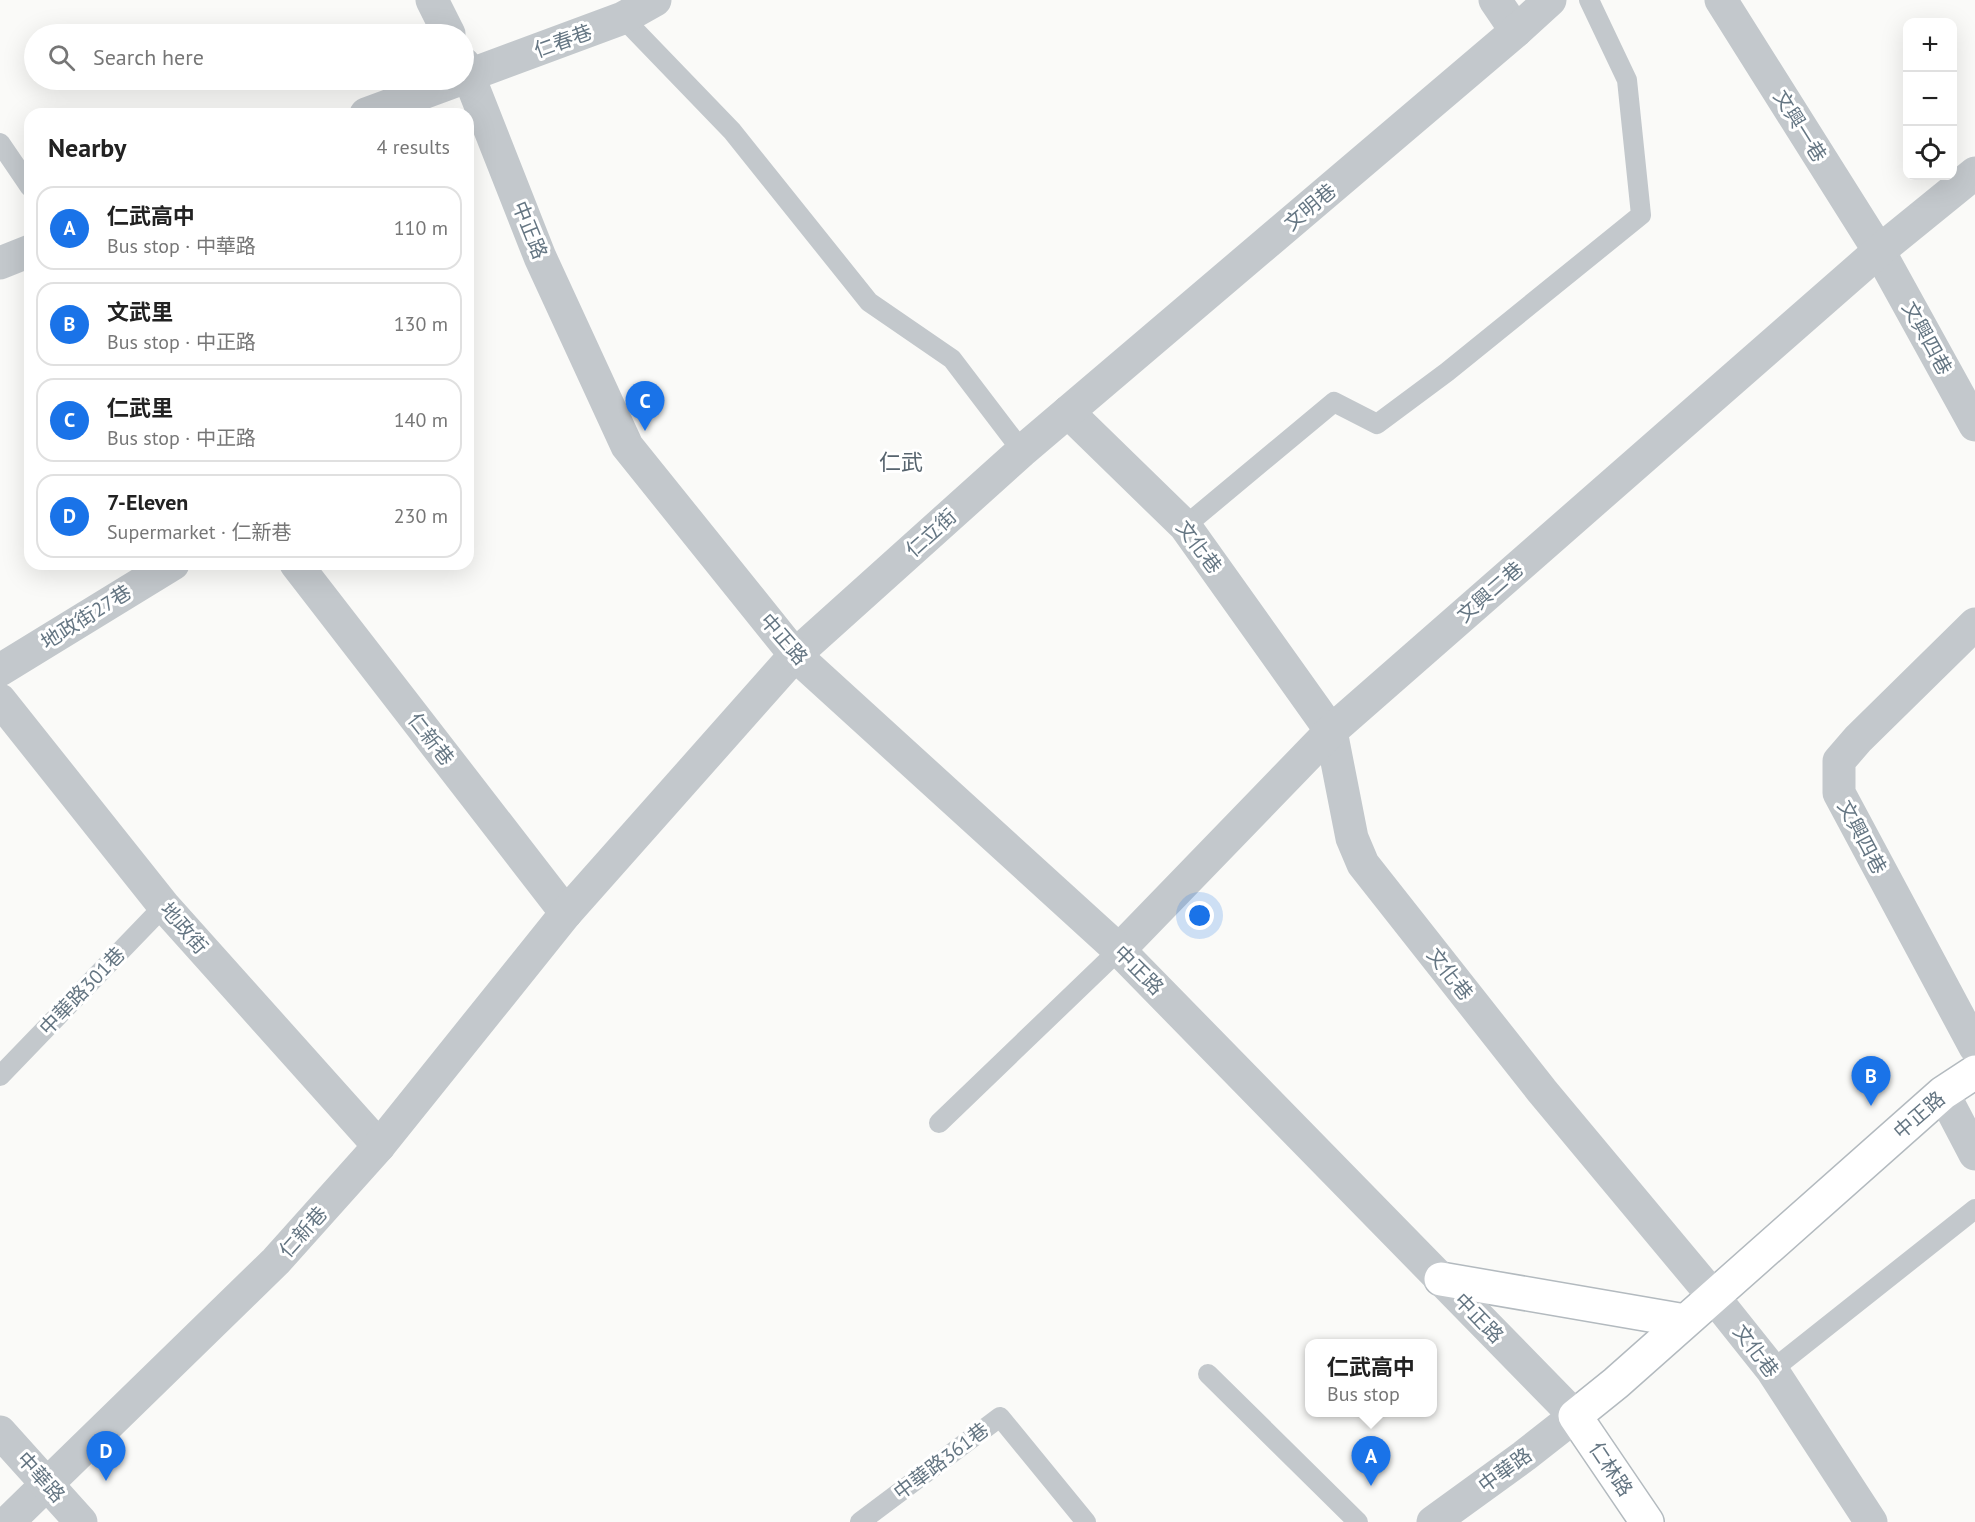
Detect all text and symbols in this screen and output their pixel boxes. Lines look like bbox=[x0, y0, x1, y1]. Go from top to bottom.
map controls bbox=[1903, 18, 1957, 180]
button: + bbox=[1903, 18, 1957, 72]
street label: 仁春巷 bbox=[530, 19, 596, 63]
search box bbox=[24, 24, 474, 90]
icon: search bbox=[45, 41, 78, 74]
text: Search here bbox=[93, 43, 204, 71]
button: − bbox=[1903, 72, 1957, 126]
street label: 文興一巷 bbox=[1768, 85, 1832, 167]
button: locate bbox=[1903, 126, 1957, 180]
text: Nearby bbox=[48, 131, 126, 164]
text: 4 results bbox=[377, 134, 450, 160]
street label: 文明巷 bbox=[1279, 178, 1341, 236]
street label: 中正路 bbox=[507, 197, 553, 263]
text: 仁武高中 bbox=[107, 202, 195, 230]
text: A bbox=[63, 215, 76, 241]
text: 110 m bbox=[394, 215, 448, 241]
text: Bus stop · 中華路 bbox=[107, 233, 256, 259]
street label: 文興四巷 bbox=[1896, 297, 1958, 379]
text: 文武里 bbox=[107, 298, 173, 326]
text: B bbox=[64, 311, 75, 337]
text: 130 m bbox=[394, 311, 448, 337]
text: Bus stop · 中正路 bbox=[107, 329, 256, 355]
pin: C bbox=[626, 382, 664, 431]
text: 仁武里 bbox=[107, 394, 173, 422]
text: C bbox=[64, 407, 75, 433]
text: 140 m bbox=[394, 407, 448, 433]
text: Bus stop · 中正路 bbox=[107, 425, 256, 451]
district label: 仁武 bbox=[879, 448, 923, 476]
text: 7-Eleven bbox=[107, 488, 188, 516]
text: D bbox=[63, 503, 76, 529]
text: 230 m bbox=[394, 503, 448, 529]
street label: 仁立街 bbox=[900, 503, 962, 563]
street label: 文化巷 bbox=[1171, 515, 1227, 579]
text: Supermarket · 仁新巷 bbox=[107, 519, 291, 545]
street label: 文興二巷 bbox=[1451, 556, 1529, 628]
street label: 地政街27巷 bbox=[36, 579, 136, 655]
street label: 中正路 bbox=[755, 608, 813, 670]
street label: 仁新巷 bbox=[402, 707, 460, 771]
street label: 文興四巷 bbox=[1832, 796, 1892, 878]
street label: 地政街 bbox=[155, 897, 213, 959]
your location bbox=[1185, 901, 1214, 930]
street label: 中正路 bbox=[1109, 940, 1169, 1000]
street label: 中華路301巷 bbox=[34, 941, 130, 1041]
street label: 文化巷 bbox=[1421, 942, 1479, 1006]
pin: B bbox=[1852, 1056, 1890, 1106]
street label: 中正路 bbox=[1888, 1086, 1950, 1144]
street label: 仁新巷 bbox=[273, 1201, 333, 1263]
street label: 中正路 bbox=[1449, 1287, 1509, 1349]
street label: 文化巷 bbox=[1728, 1319, 1784, 1383]
popup bbox=[1305, 1339, 1437, 1417]
text: 仁武高中 bbox=[1327, 1353, 1415, 1381]
text: Bus stop bbox=[1327, 1381, 1400, 1407]
street label: 中華路361巷 bbox=[888, 1417, 994, 1505]
pin: D bbox=[86, 1432, 126, 1481]
pin: A bbox=[1352, 1436, 1390, 1486]
street label: 仁林路 bbox=[1583, 1437, 1639, 1501]
street label: 中華路 bbox=[1473, 1442, 1537, 1498]
street label: 中華路 bbox=[11, 1446, 71, 1508]

